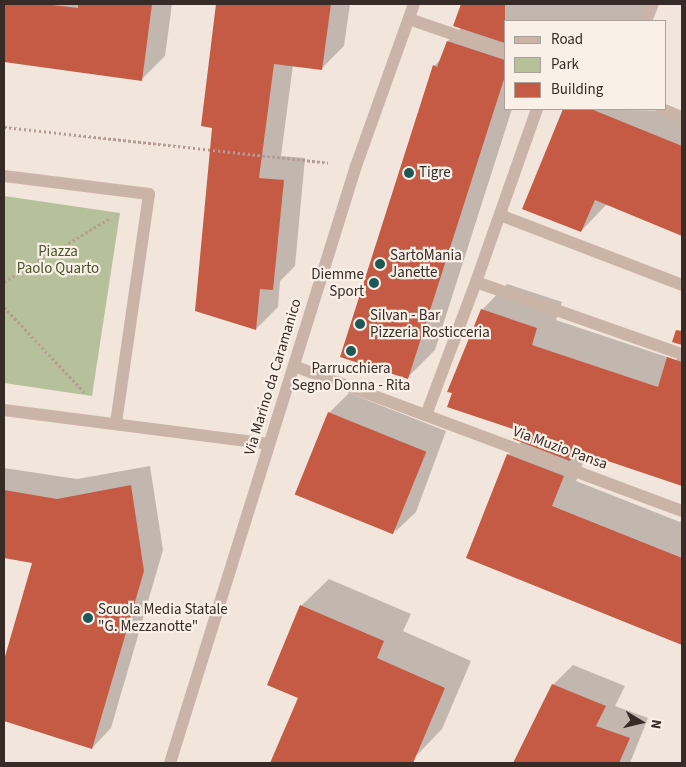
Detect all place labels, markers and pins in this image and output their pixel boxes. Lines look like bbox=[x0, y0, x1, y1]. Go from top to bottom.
place label: Tigre bbox=[419, 164, 451, 182]
marker: Tigre bbox=[403, 167, 415, 179]
place label: SartoMania Janette bbox=[390, 246, 462, 281]
marker: SartoMania Janette bbox=[374, 258, 386, 270]
place label: Diemme Sport bbox=[311, 265, 364, 300]
marker: Diemme Sport bbox=[368, 277, 380, 289]
place label: Silvan - Bar Pizzeria Rosticceria bbox=[370, 306, 490, 341]
marker: Silvan - Bar Pizzeria Rosticceria bbox=[354, 318, 366, 330]
marker: Parrucchiera Segno Donna - Rita bbox=[345, 345, 357, 357]
place label: Parrucchiera Segno Donna - Rita bbox=[292, 359, 410, 394]
place label: Scuola Media Statale "G. Mezzanotte" bbox=[98, 600, 228, 635]
marker: Scuola Media Statale "G. Mezzanotte" bbox=[82, 612, 94, 624]

